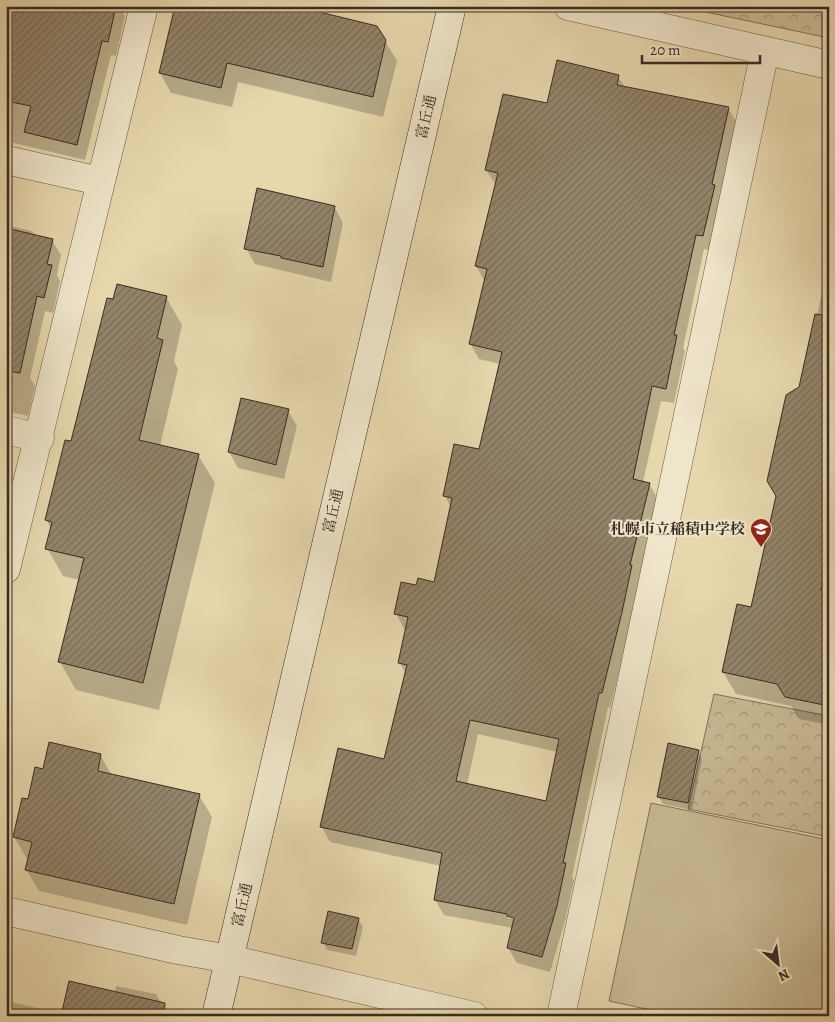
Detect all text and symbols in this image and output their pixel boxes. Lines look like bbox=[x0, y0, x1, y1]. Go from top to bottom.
scale bar bbox=[642, 32, 760, 64]
text: 20 m bbox=[650, 40, 681, 60]
street label: 富丘通 bbox=[411, 93, 441, 141]
street label: 富丘通 bbox=[318, 487, 348, 535]
school or university icon: 札幌市立稲積中学校 bbox=[749, 517, 773, 548]
place label: 札幌市立稲積中学校 bbox=[610, 519, 745, 539]
street label: 富丘通 bbox=[227, 881, 257, 929]
north arrow bbox=[752, 940, 802, 990]
text: N bbox=[775, 964, 793, 986]

